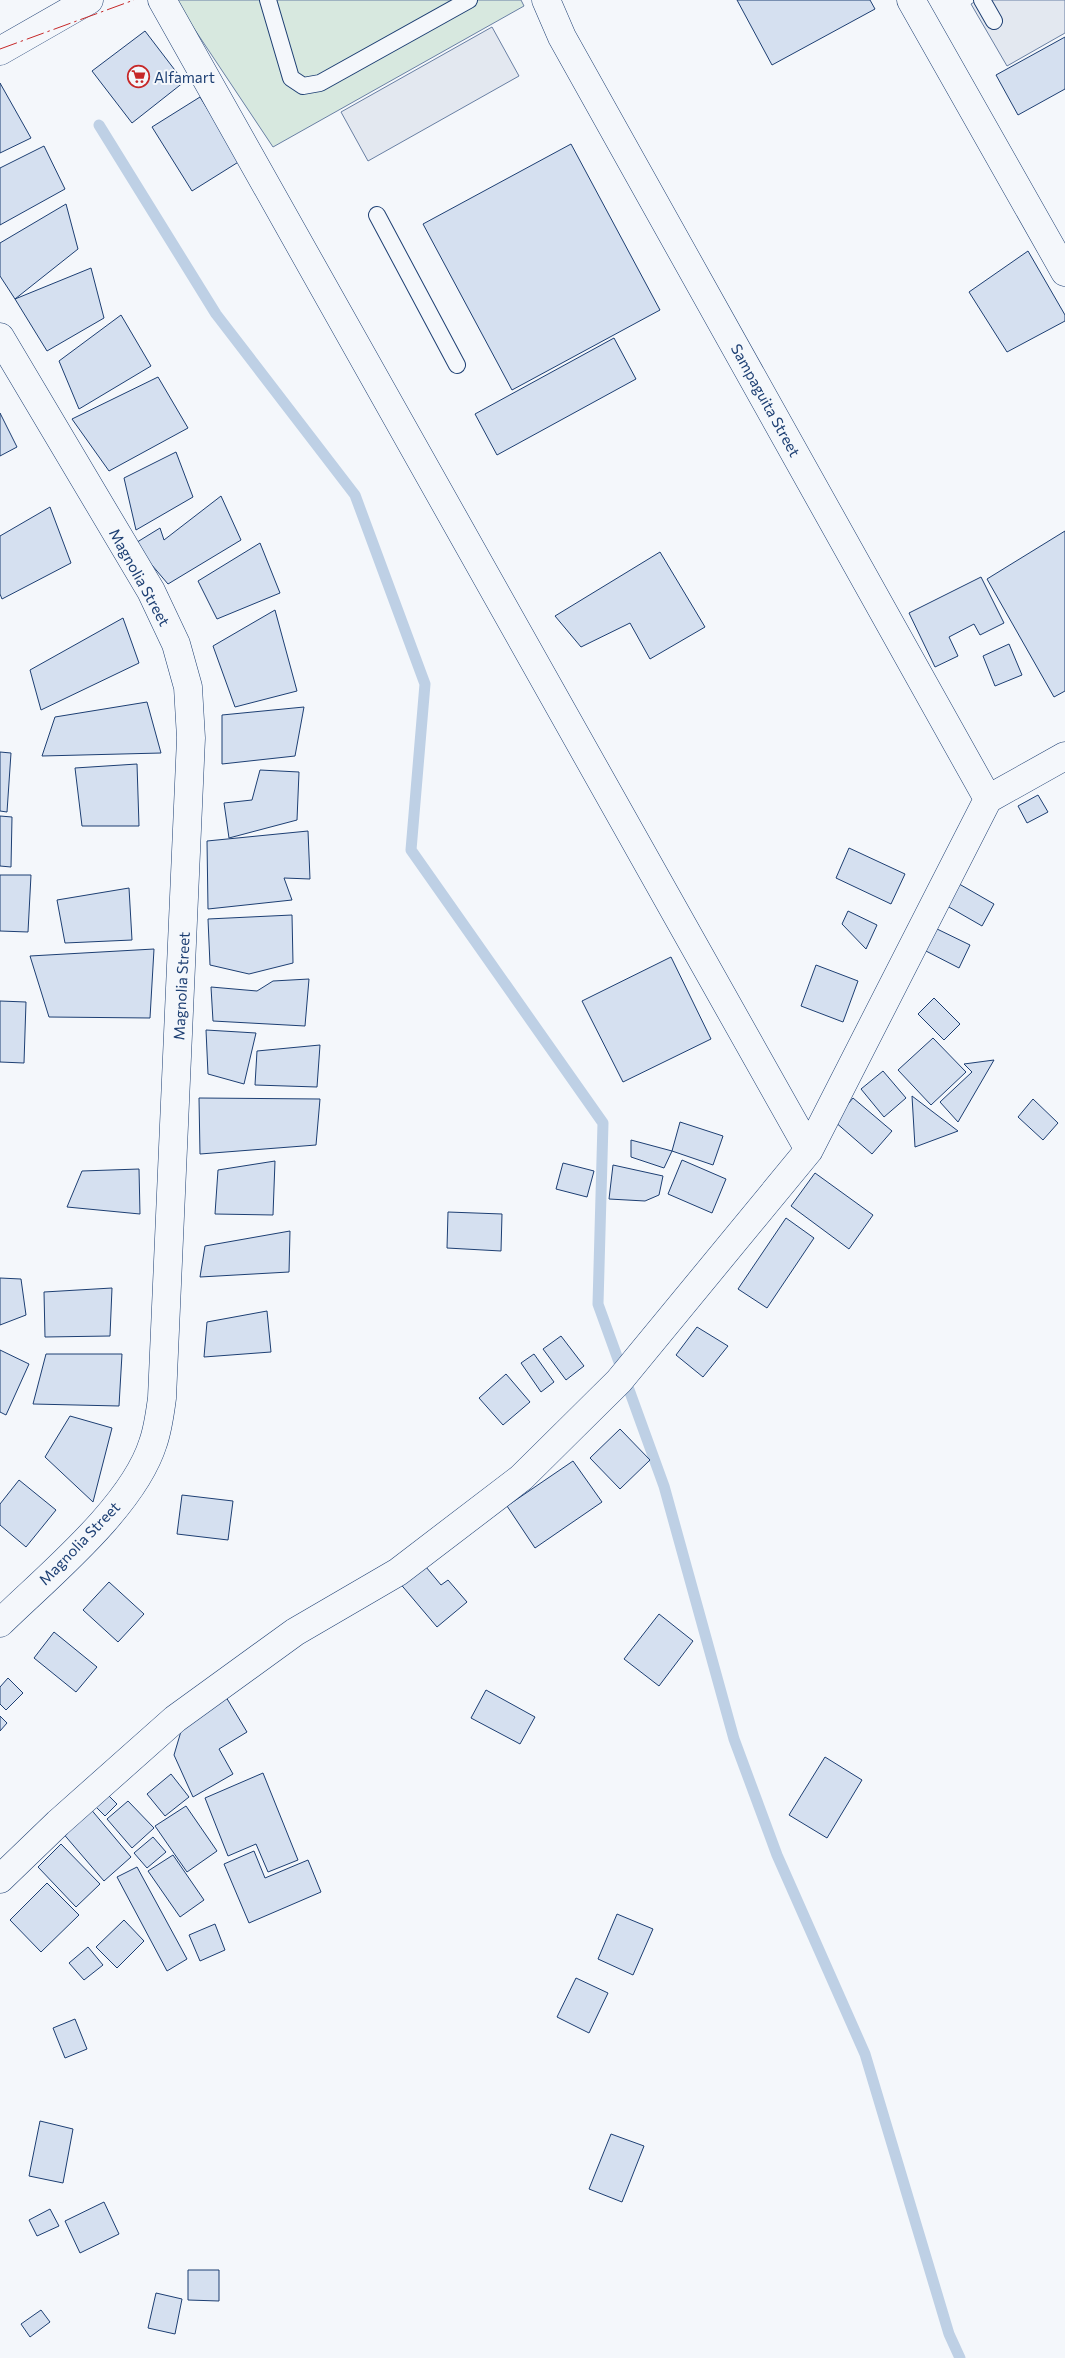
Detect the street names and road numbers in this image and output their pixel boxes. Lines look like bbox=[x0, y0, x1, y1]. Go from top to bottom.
street label: Sampaguita Street bbox=[728, 341, 804, 459]
street label: Magnolia Street bbox=[106, 525, 174, 629]
street label: Magnolia Street bbox=[169, 931, 193, 1041]
street label: Magnolia Street bbox=[35, 1498, 123, 1588]

